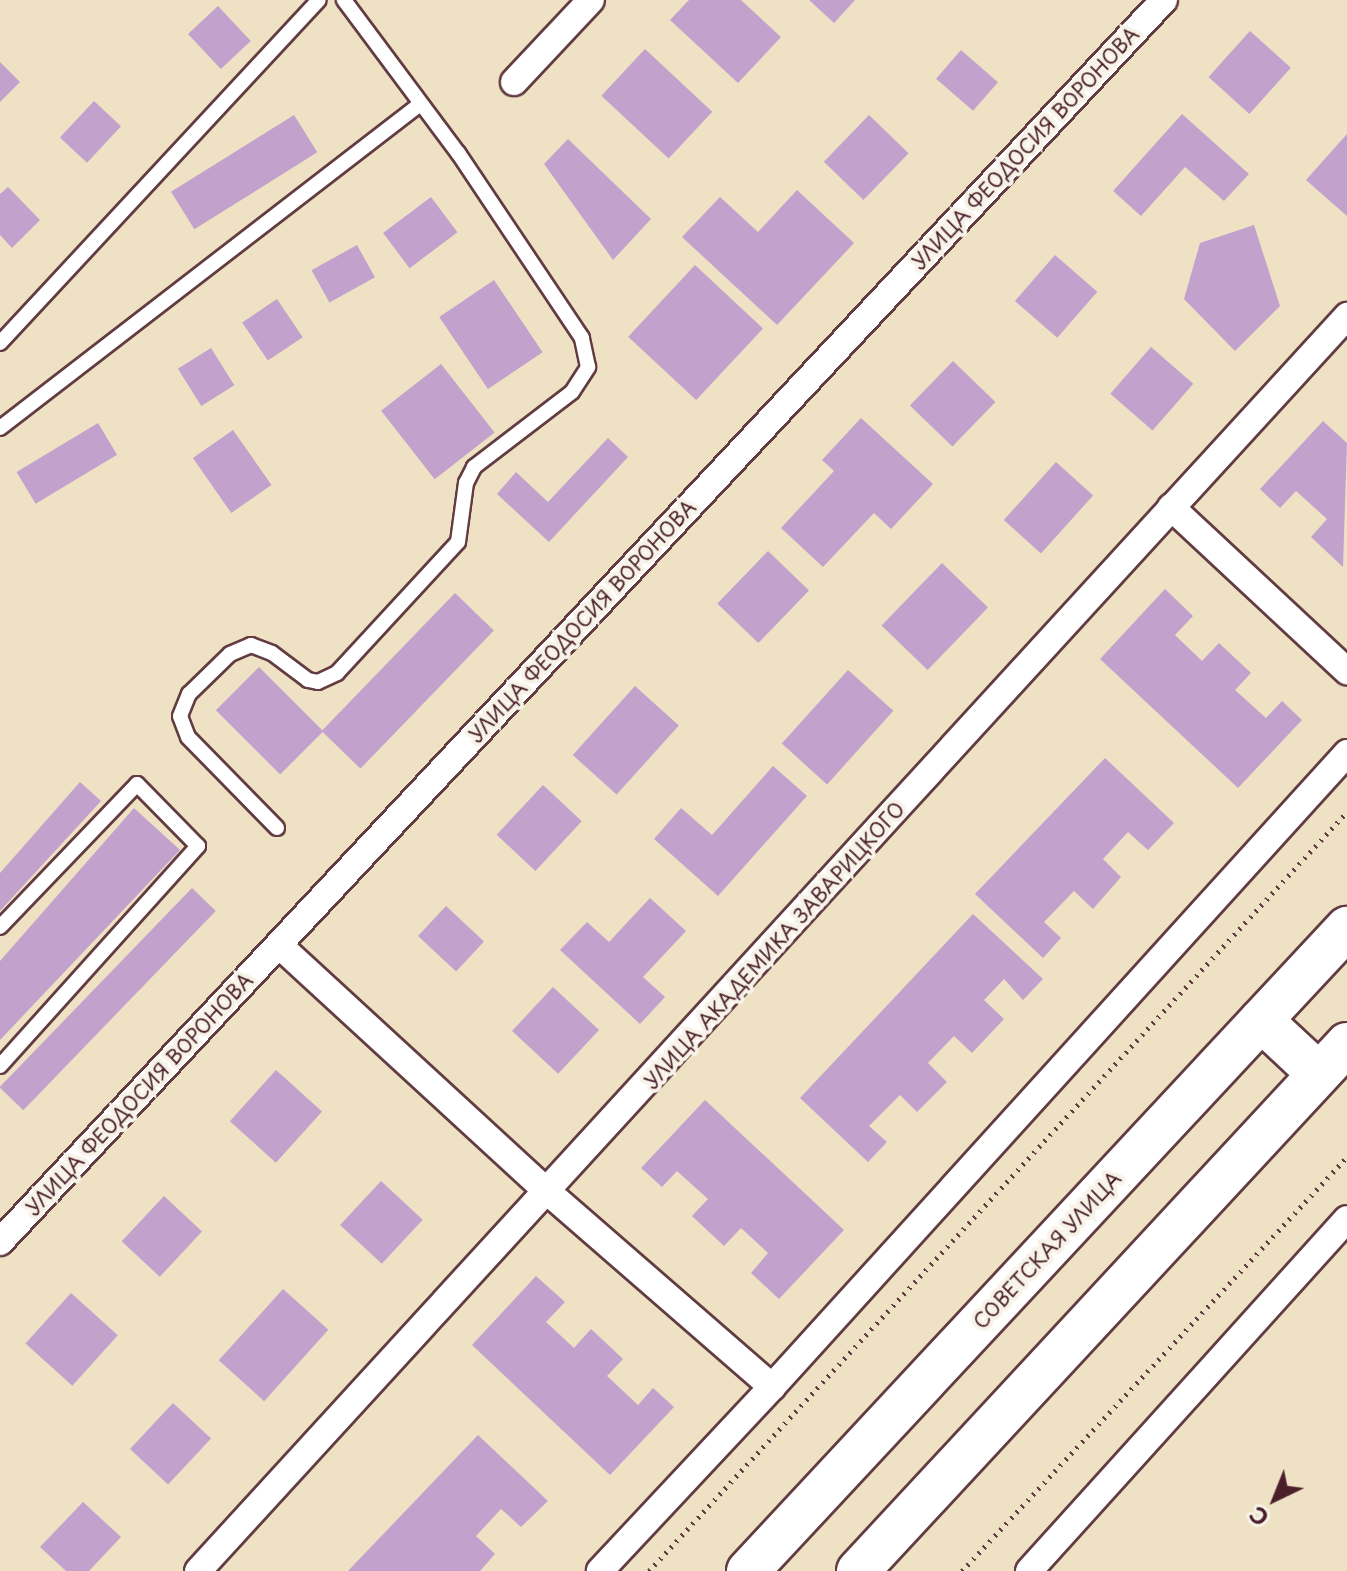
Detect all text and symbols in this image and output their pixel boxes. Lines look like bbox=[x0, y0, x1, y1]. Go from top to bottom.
street label: УЛИЦА ФЕОДОСИЯ ВОРОНОВА bbox=[906, 22, 1144, 274]
street label: УЛИЦА ФЕОДОСИЯ ВОРОНОВА bbox=[463, 495, 701, 747]
street label: УЛИЦА АКАДЕМИКА ЗАВАРИЦКОГО bbox=[638, 796, 910, 1094]
street label: УЛИЦА ФЕОДОСИЯ ВОРОНОВА bbox=[20, 968, 258, 1220]
street label: СОВЕТСКАЯ УЛИЦА bbox=[968, 1167, 1126, 1333]
north arrow bbox=[1235, 1459, 1315, 1539]
text: С bbox=[1241, 1499, 1276, 1535]

